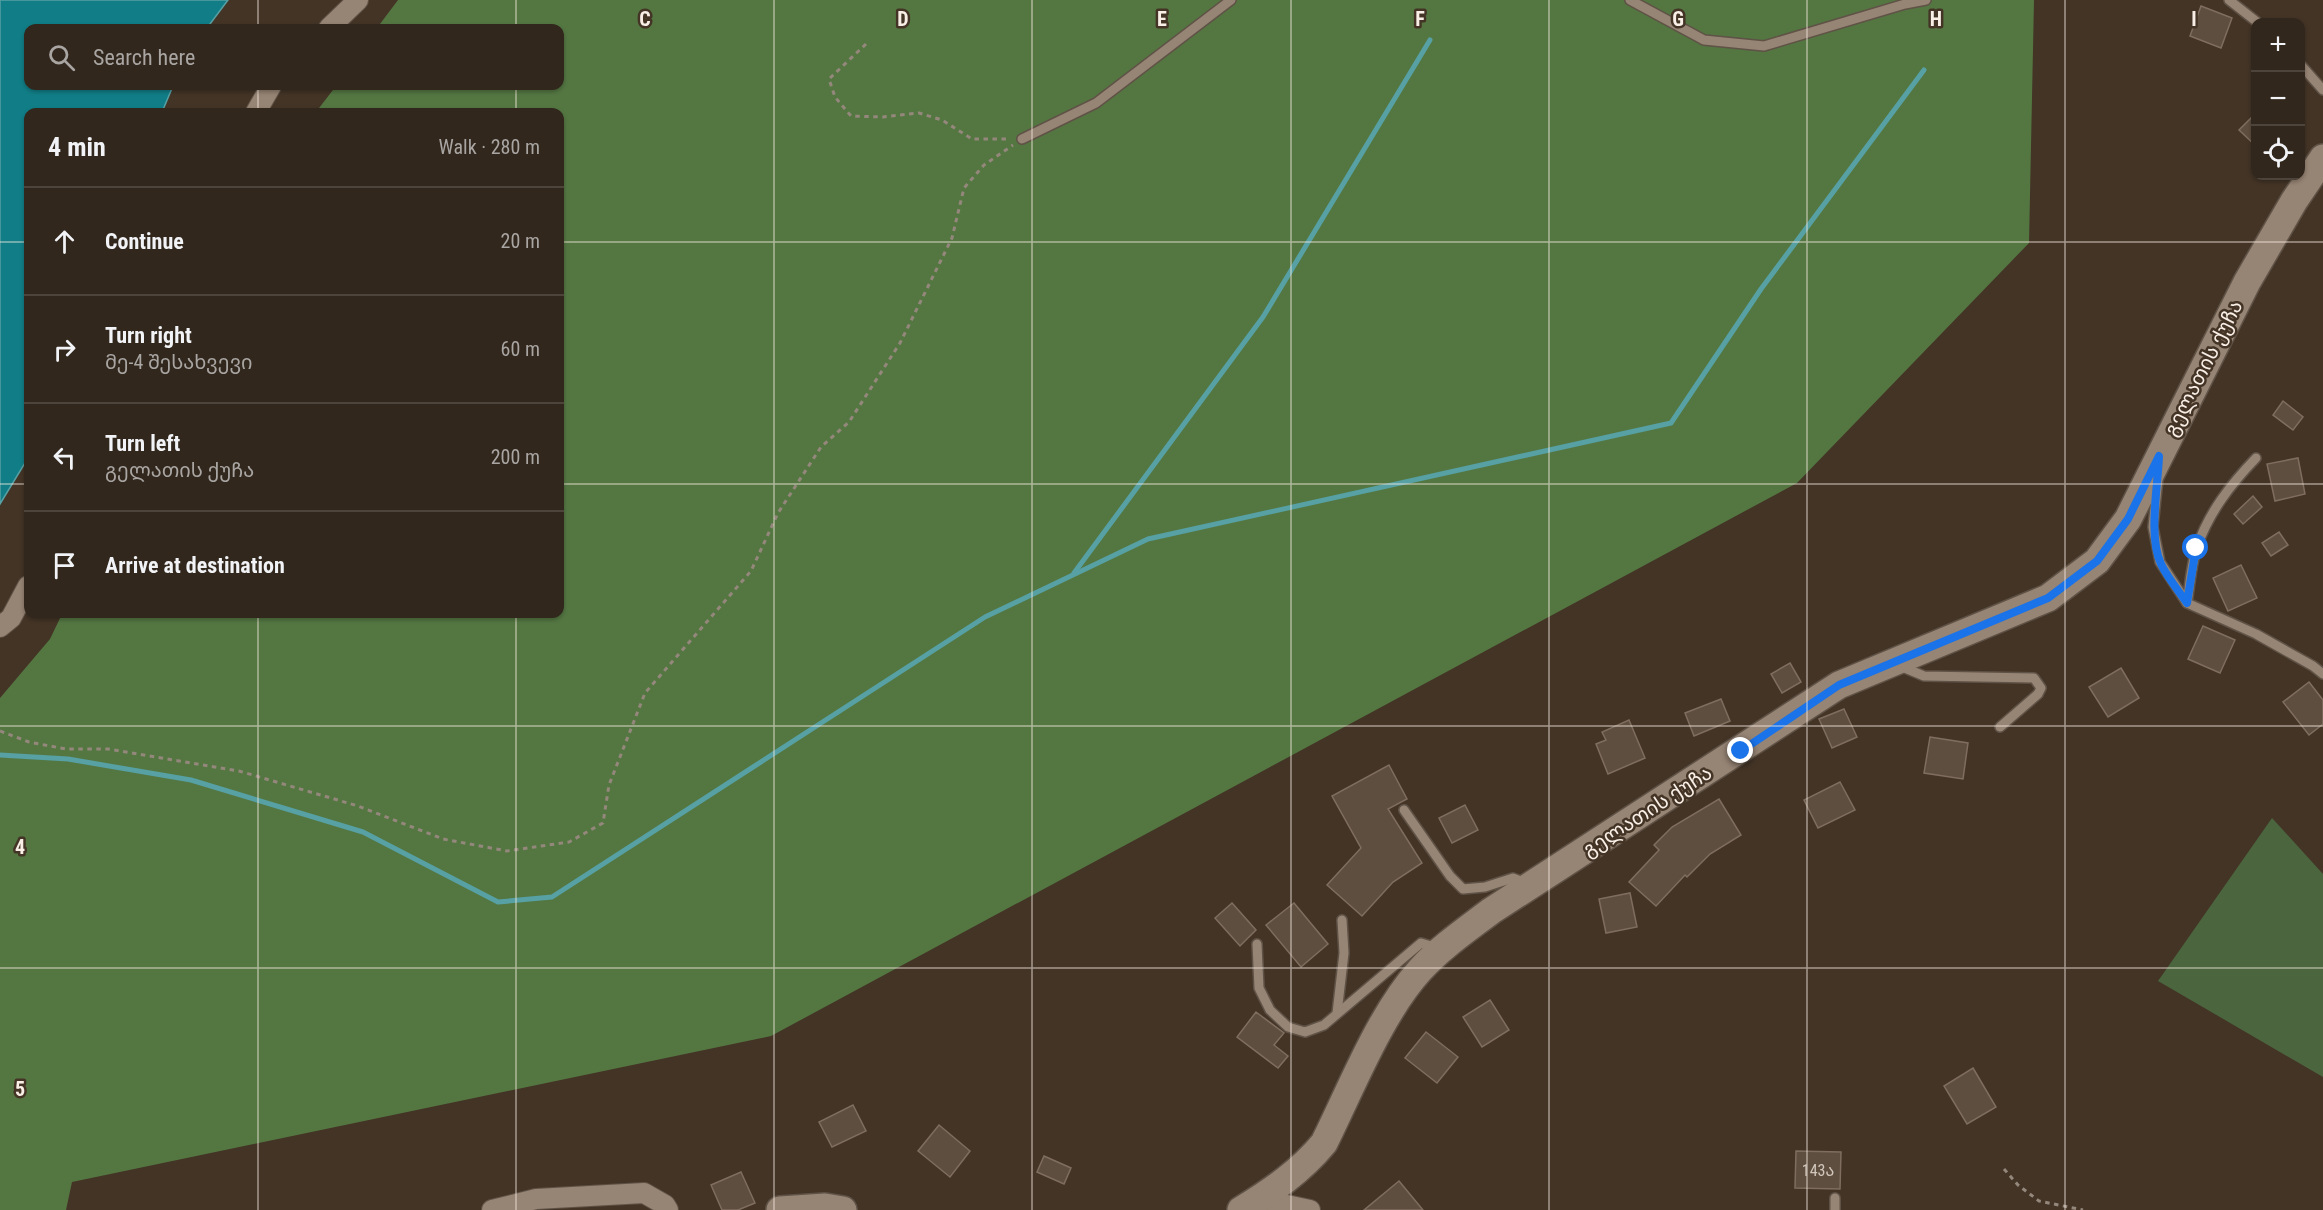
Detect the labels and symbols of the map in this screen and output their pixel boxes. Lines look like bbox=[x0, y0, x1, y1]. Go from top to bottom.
text: C bbox=[639, 7, 651, 31]
text: D bbox=[897, 7, 909, 31]
text: E bbox=[1157, 7, 1167, 31]
text: F bbox=[1415, 7, 1425, 31]
text: G bbox=[1672, 7, 1684, 31]
text: H bbox=[1930, 7, 1942, 31]
text: I bbox=[2191, 7, 2197, 31]
street label: გელათის ქუჩა bbox=[2158, 296, 2248, 440]
route start bbox=[2182, 534, 2208, 560]
route end bbox=[1727, 737, 1753, 763]
street label: გელათის ქუჩა bbox=[1578, 760, 1717, 863]
text: 4 bbox=[15, 835, 25, 859]
text: 5 bbox=[15, 1077, 25, 1101]
house number: 143ა bbox=[1802, 1161, 1834, 1180]

